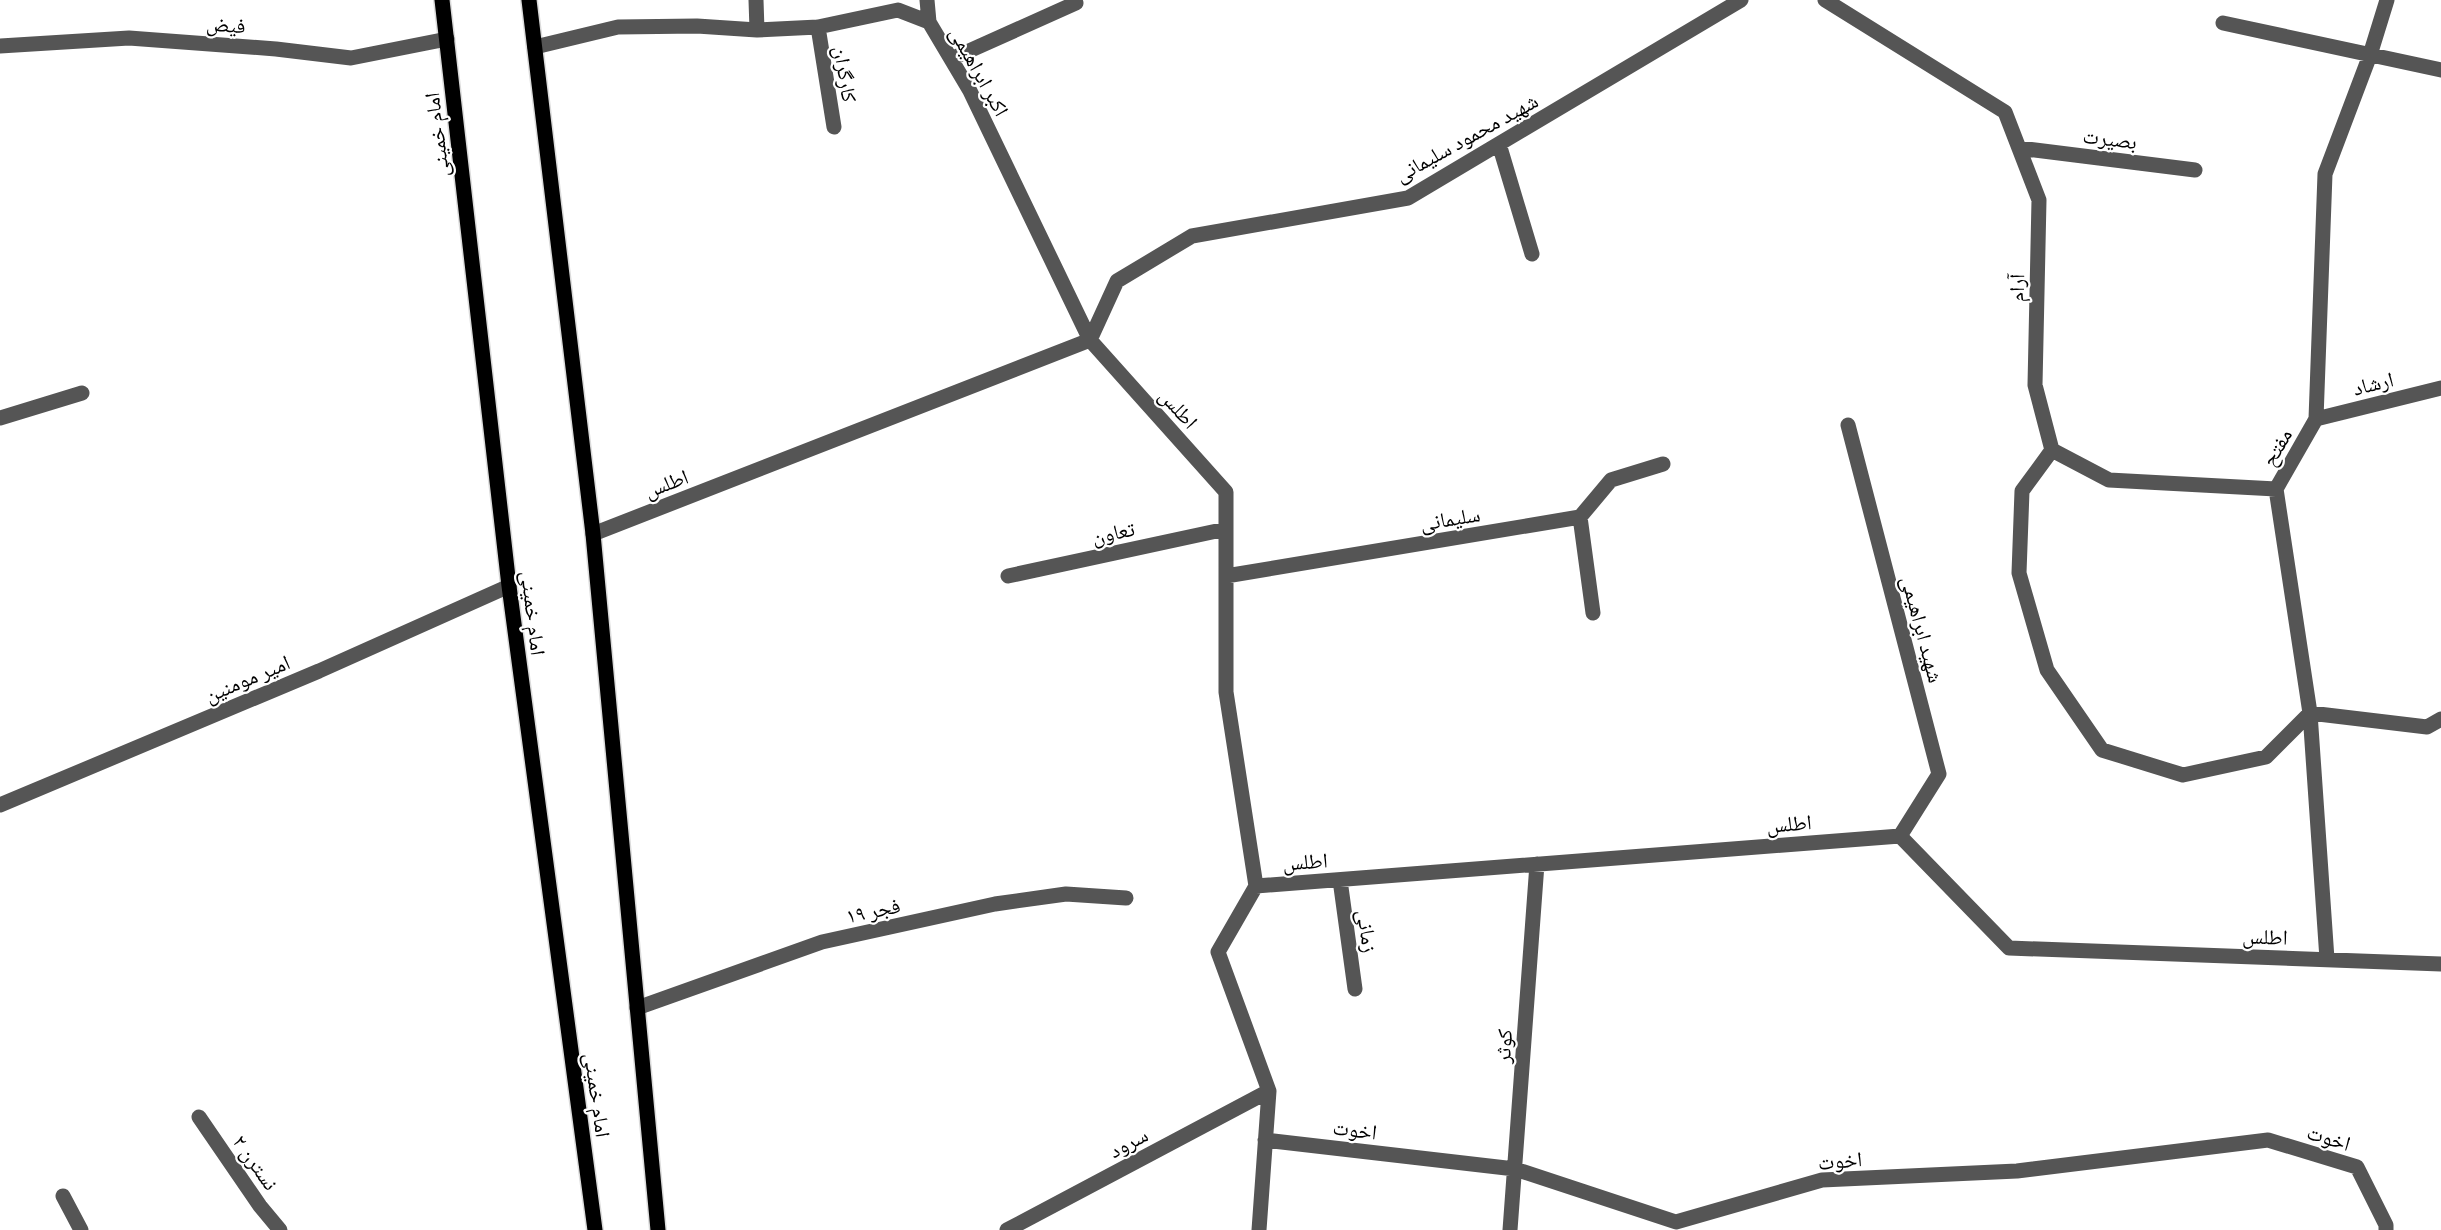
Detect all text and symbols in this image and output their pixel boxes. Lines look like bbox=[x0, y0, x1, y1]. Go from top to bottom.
street label: فیض bbox=[205, 7, 247, 41]
street label: اکبر ابراهیمی bbox=[942, 20, 1018, 122]
street label: کارگران bbox=[826, 44, 866, 105]
street label: شهید محمود سلیمانی bbox=[1388, 84, 1544, 190]
street label: امام خمینی bbox=[415, 91, 457, 179]
street label: بصیرت bbox=[2081, 119, 2139, 157]
street label: آرام bbox=[2000, 273, 2032, 302]
street label: ارشاد bbox=[2349, 363, 2397, 403]
street label: اطلس bbox=[1152, 380, 1206, 436]
street label: مفتح bbox=[2252, 422, 2300, 472]
street label: اطلس bbox=[639, 460, 693, 506]
street label: سلیمانی bbox=[1418, 497, 1482, 539]
street label: تعاون bbox=[1088, 512, 1138, 552]
street label: امام خمینی bbox=[513, 569, 555, 657]
street label: شهید ابراهیمی bbox=[1893, 572, 1953, 686]
street label: امیر مومنین bbox=[199, 646, 295, 710]
street label: اطلس bbox=[1765, 805, 1813, 841]
street label: اطلس bbox=[1281, 843, 1329, 879]
street label: فجر ۱۹ bbox=[843, 889, 903, 931]
street label: زمانی bbox=[1349, 907, 1387, 955]
street label: اطلس bbox=[2242, 919, 2288, 953]
street label: کوثر bbox=[1486, 1028, 1520, 1065]
street label: امام خمینی bbox=[576, 1051, 620, 1139]
street label: اخوت bbox=[1331, 1110, 1379, 1148]
street label: اخوت bbox=[2303, 1115, 2355, 1159]
street label: سرود bbox=[1102, 1118, 1154, 1166]
street label: نسترن ۲ bbox=[225, 1127, 287, 1197]
street label: اخوت bbox=[1816, 1142, 1864, 1178]

